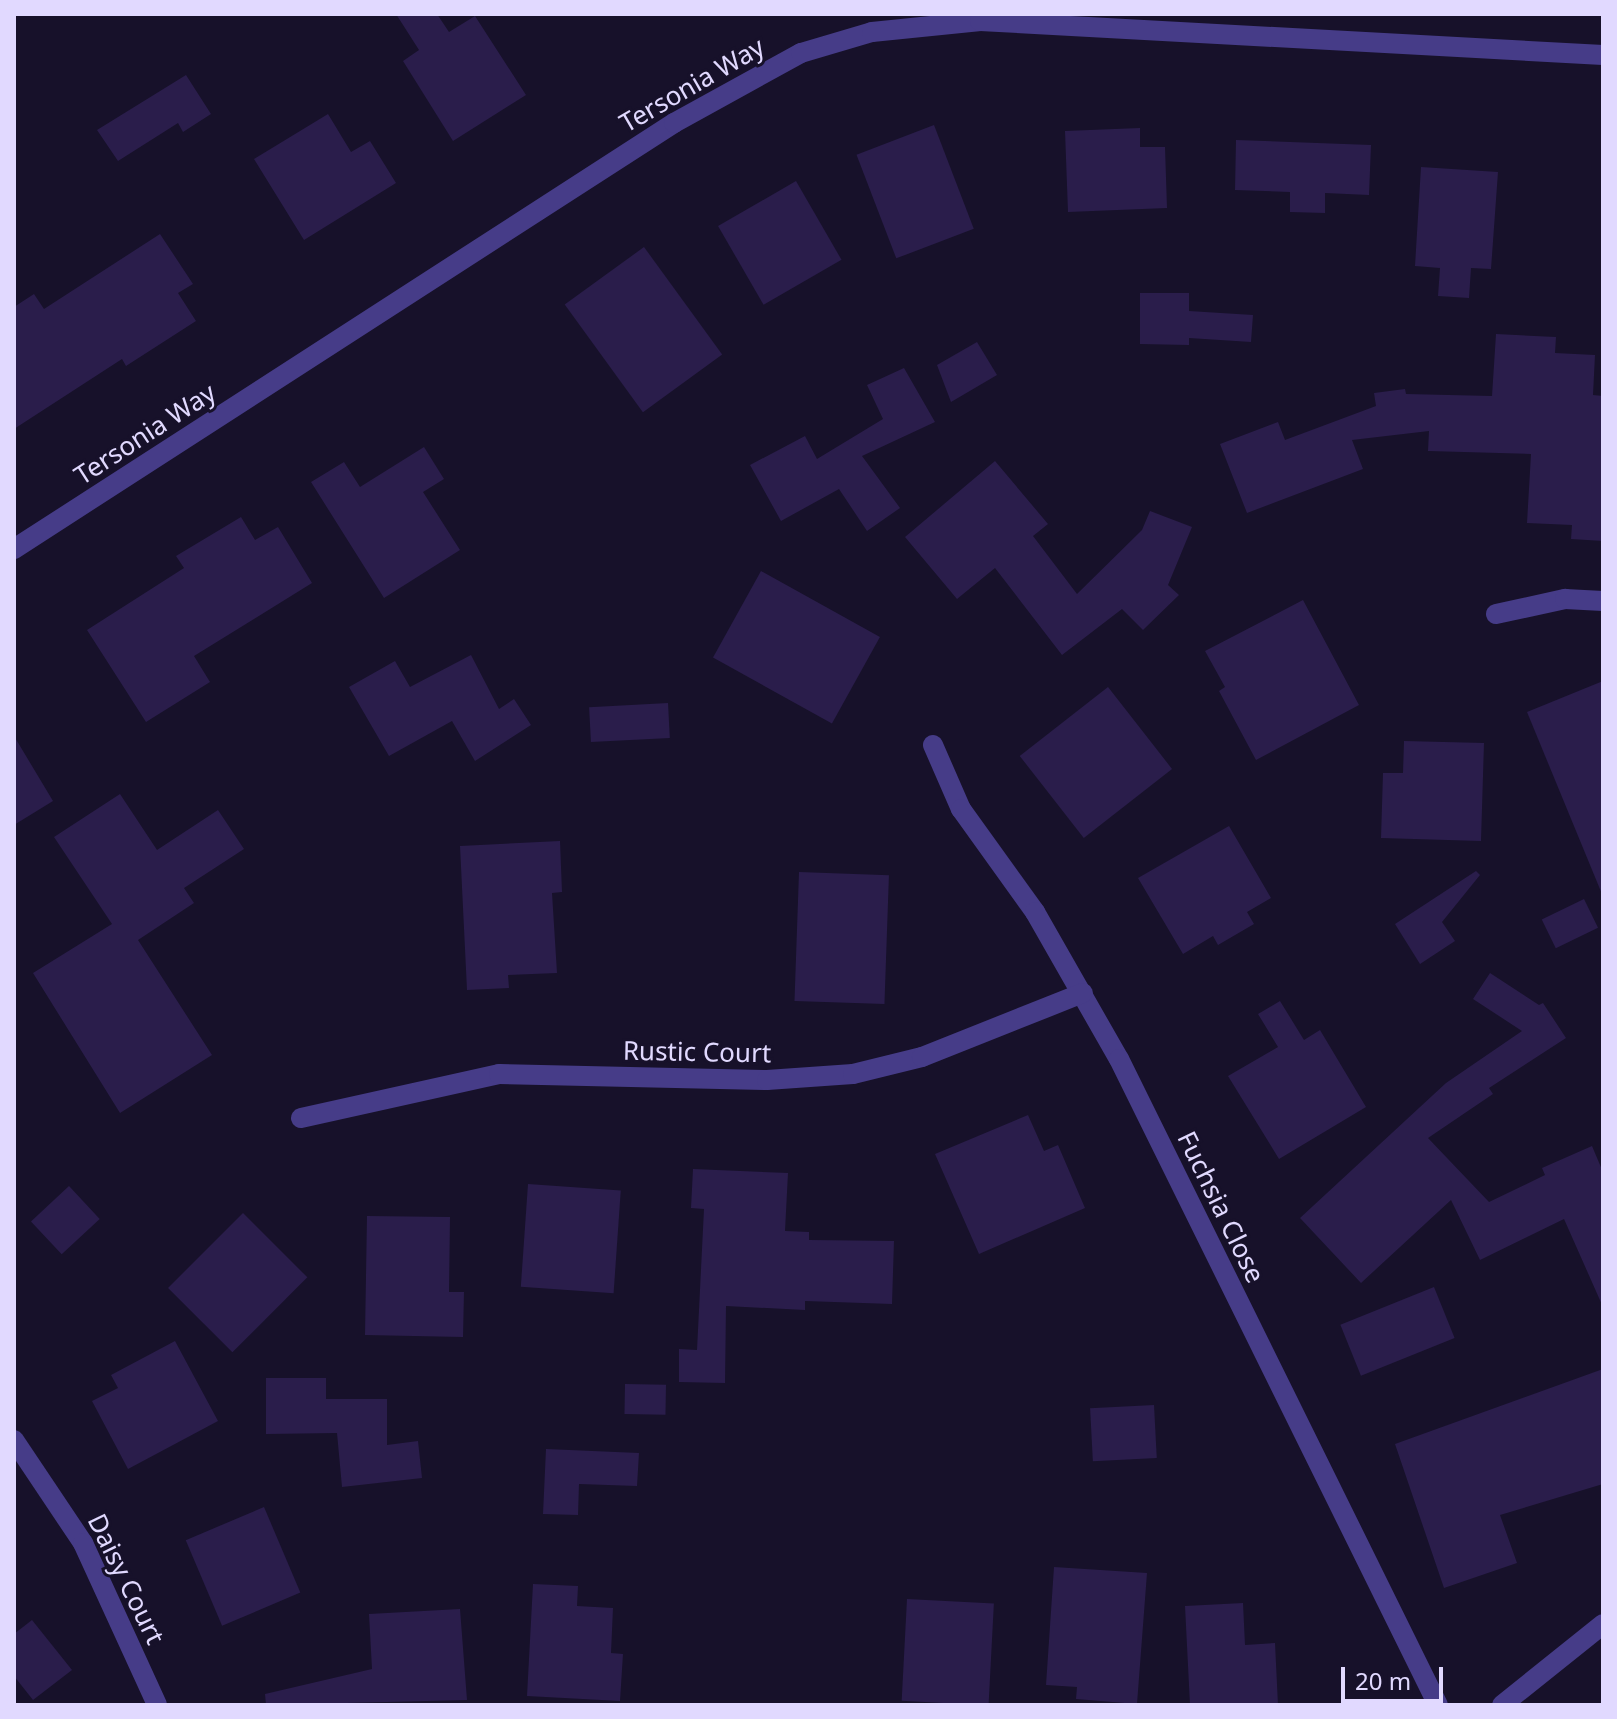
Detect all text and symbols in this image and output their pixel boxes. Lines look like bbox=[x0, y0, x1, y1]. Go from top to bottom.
street label: Tersonia Way bbox=[614, 31, 770, 139]
street label: Tersonia Way bbox=[69, 377, 221, 491]
street label: Rustic Court bbox=[623, 1035, 771, 1069]
street label: Fuchsia Close bbox=[1171, 1126, 1271, 1288]
street label: Daisy Court bbox=[81, 1509, 171, 1649]
scale bar bbox=[1345, 1651, 1447, 1701]
text: 20 m bbox=[1355, 1664, 1411, 1697]

